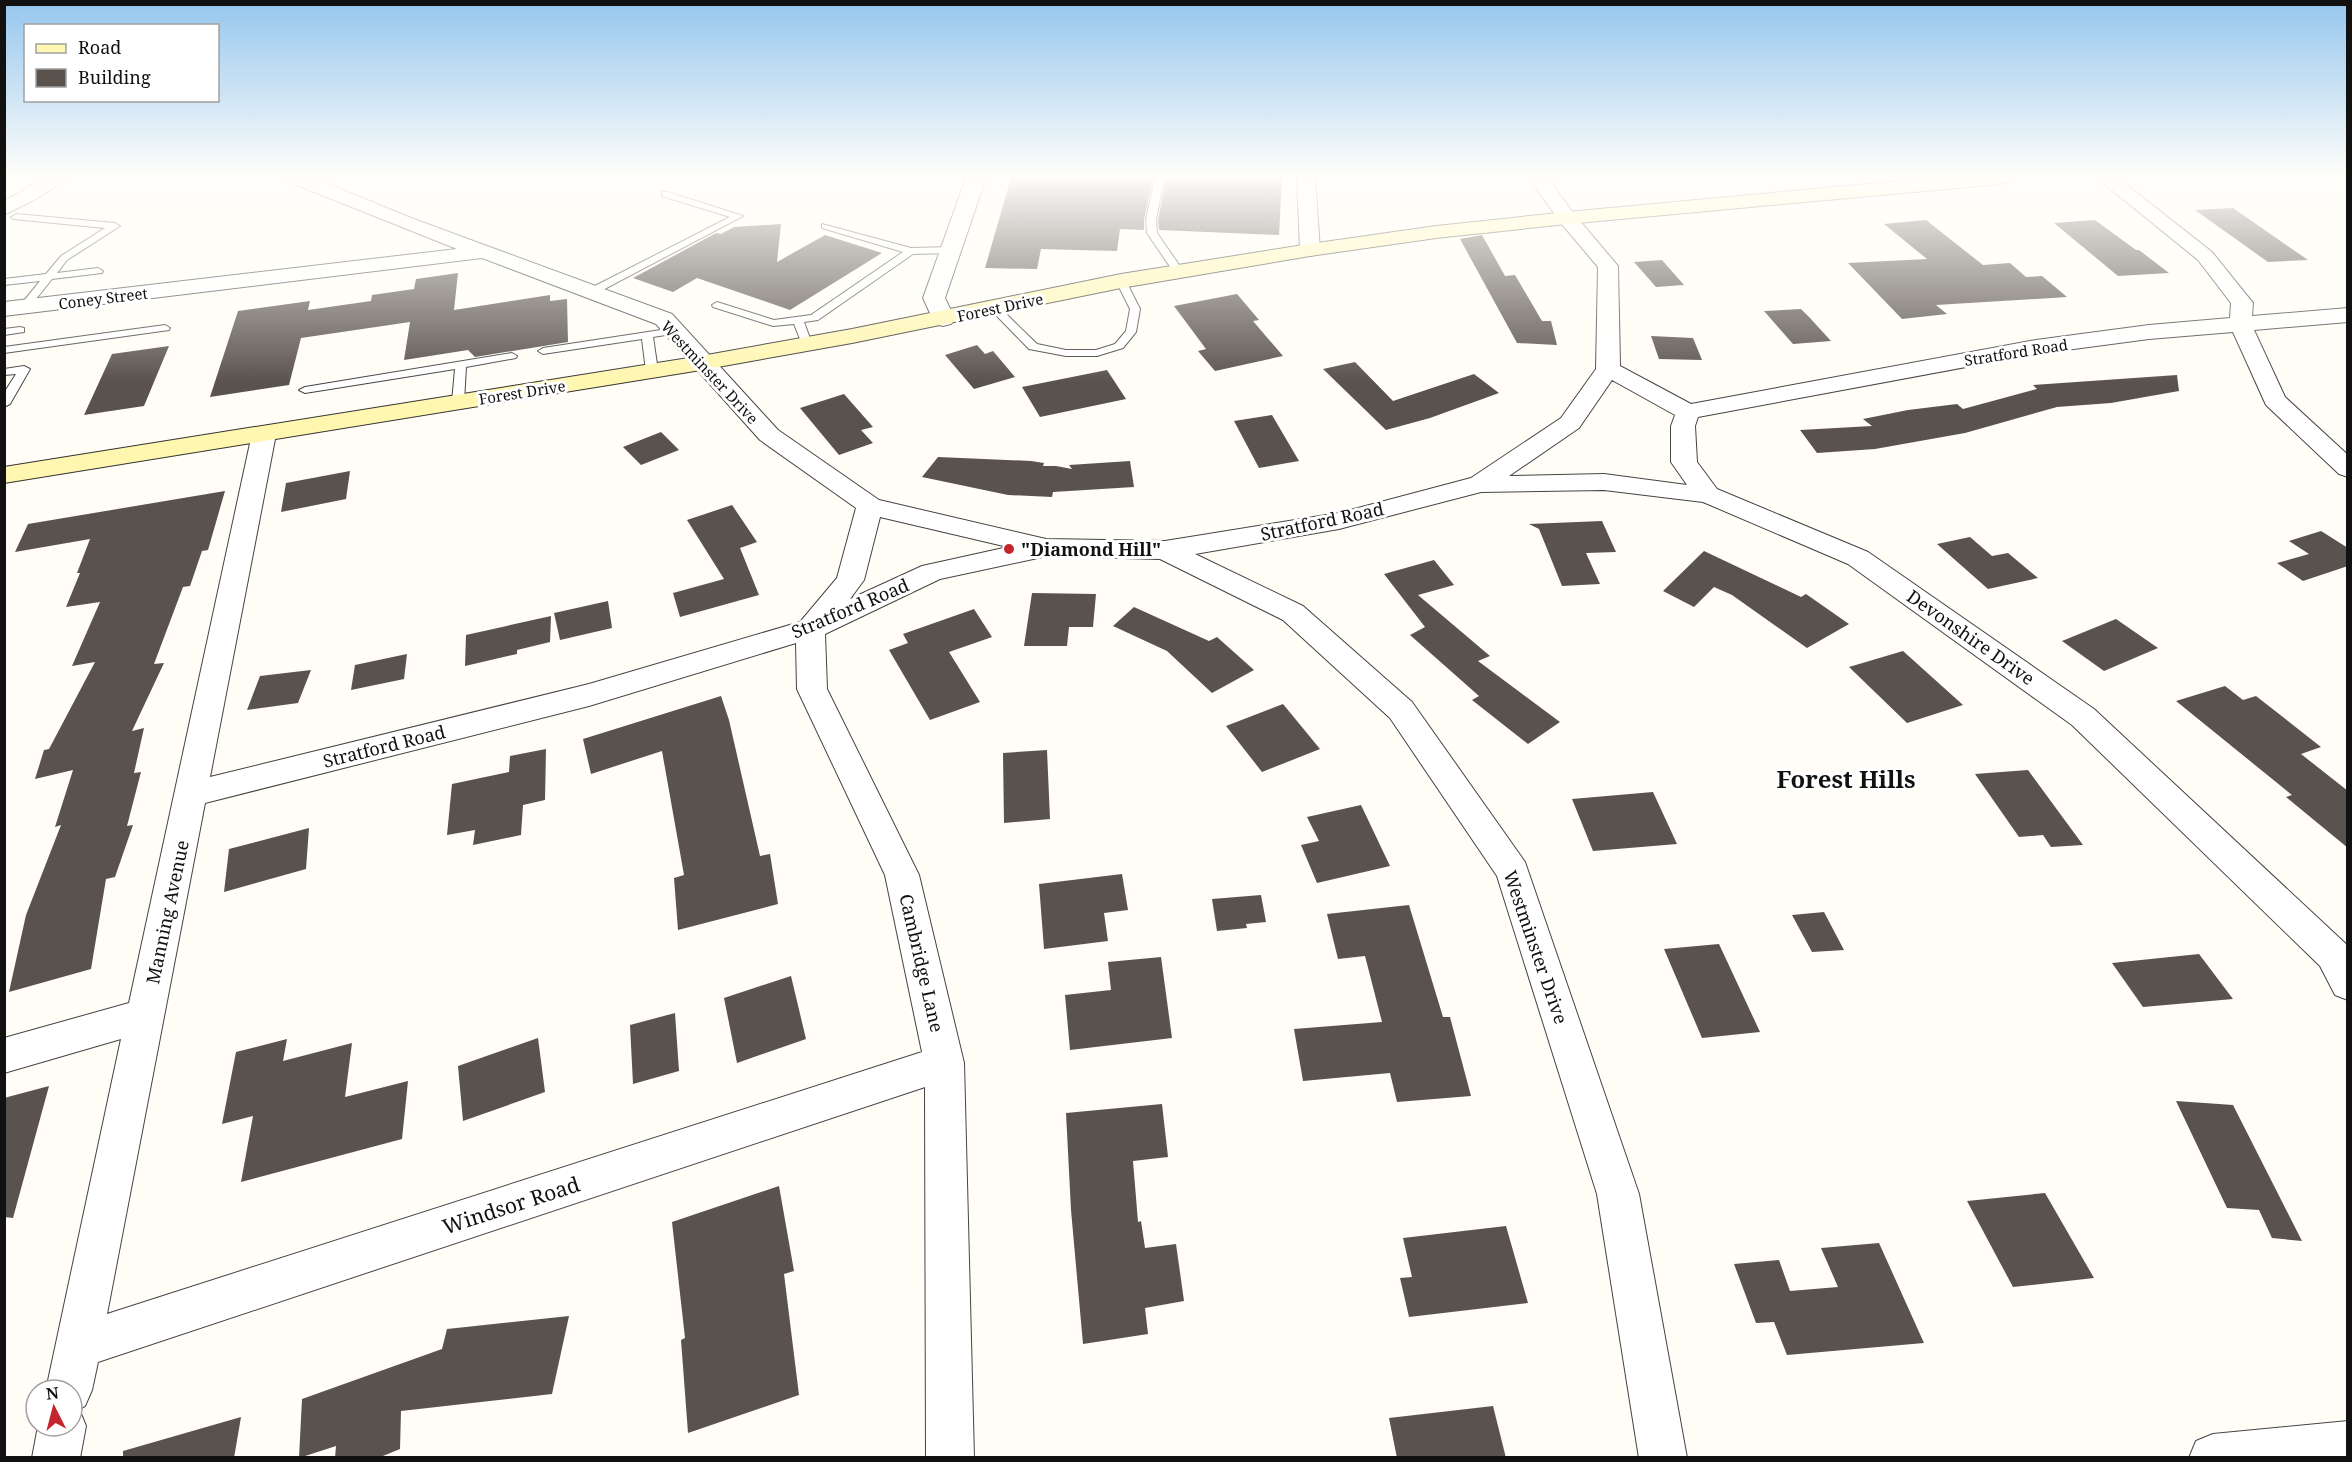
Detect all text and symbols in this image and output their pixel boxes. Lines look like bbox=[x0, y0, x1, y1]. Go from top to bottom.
legend bbox=[24, 24, 219, 102]
text: Road bbox=[78, 35, 121, 59]
text: Building bbox=[78, 65, 151, 89]
street label: Coney Street bbox=[57, 283, 149, 313]
street label: Forest Drive bbox=[955, 288, 1045, 326]
street label: Westminster Drive bbox=[657, 316, 763, 428]
street label: Stratford Road bbox=[1963, 334, 2069, 370]
street label: Forest Drive bbox=[477, 375, 567, 409]
street label: Stratford Road bbox=[1258, 496, 1386, 546]
place label: "Diamond Hill" bbox=[1021, 537, 1161, 561]
marker: "Diamond Hill" bbox=[1002, 542, 1016, 556]
street label: Stratford Road bbox=[788, 572, 912, 644]
street label: Devonshire Drive bbox=[1902, 584, 2040, 690]
street label: Stratford Road bbox=[320, 719, 448, 773]
district label: Forest Hills bbox=[1776, 762, 1916, 795]
street label: Manning Avenue bbox=[140, 838, 194, 986]
street label: Westminster Drive bbox=[1498, 867, 1574, 1027]
street label: Cambridge Lane bbox=[894, 892, 950, 1034]
street label: Windsor Road bbox=[439, 1170, 583, 1240]
north arrow bbox=[24, 1378, 84, 1438]
text: N bbox=[45, 1381, 60, 1405]

